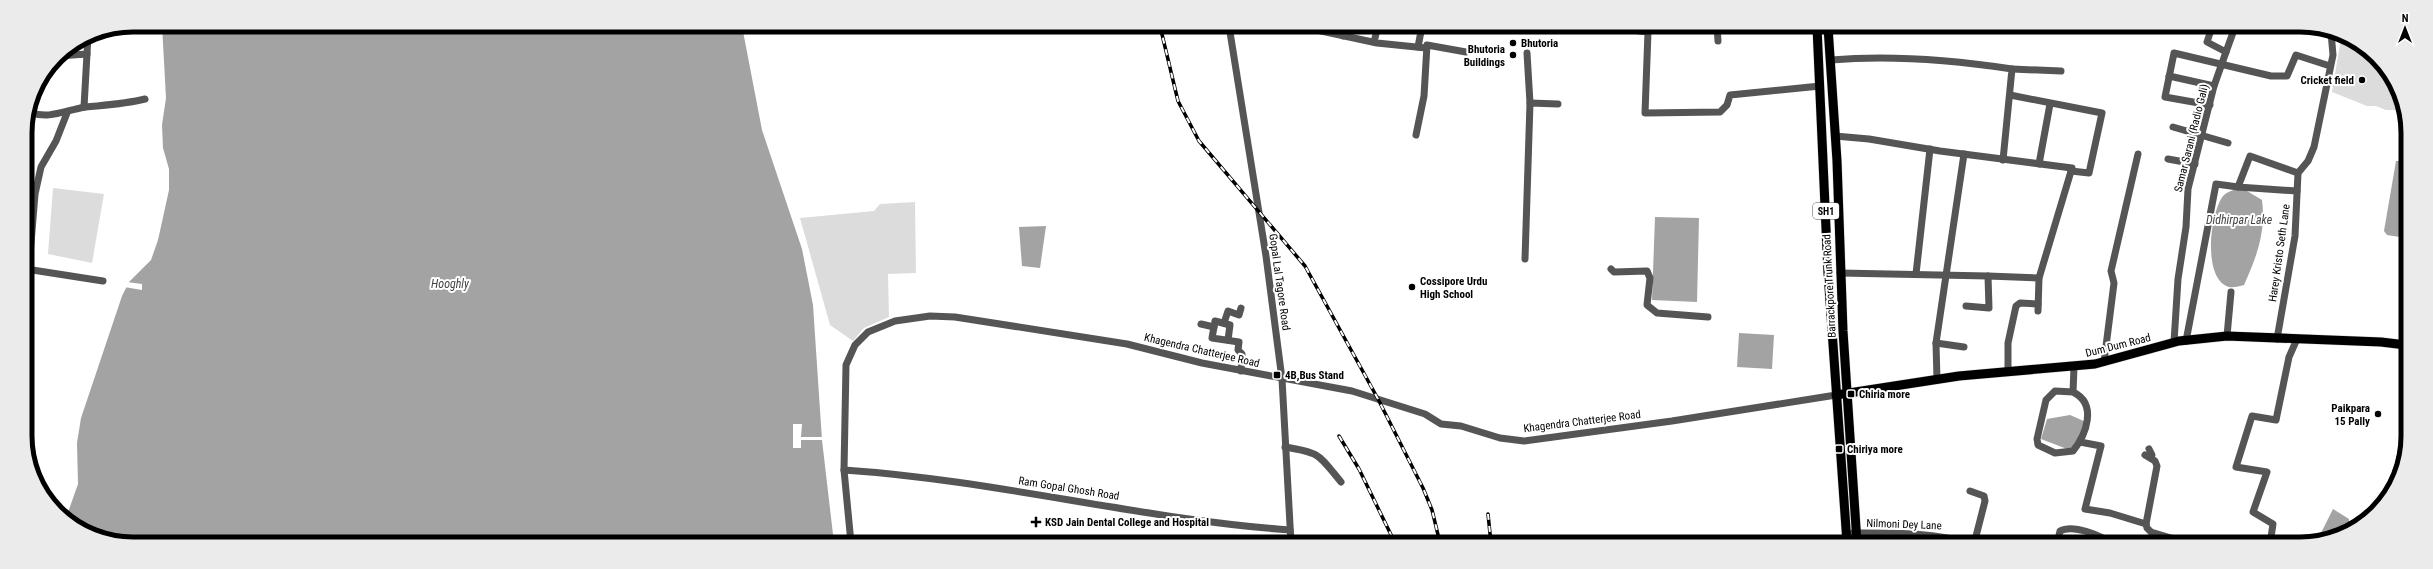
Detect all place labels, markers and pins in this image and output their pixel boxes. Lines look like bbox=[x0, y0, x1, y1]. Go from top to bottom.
place label: Bhutoria bbox=[1521, 37, 1558, 50]
marker: Bhutoria bbox=[1508, 38, 1518, 48]
place label: Bhutoria Buildings bbox=[1464, 43, 1505, 69]
marker: Bhutoria Buildings bbox=[1508, 50, 1518, 60]
place label: Cricket field bbox=[2300, 74, 2354, 87]
marker: Cricket field bbox=[2357, 75, 2367, 85]
place label: Cossipore Urdu High School bbox=[1420, 275, 1487, 301]
marker: Cossipore Urdu High School bbox=[1407, 282, 1417, 292]
place label: 4B,Bus Stand bbox=[1285, 369, 1344, 382]
marker: 4B,Bus Stand bbox=[1272, 370, 1282, 380]
place label: Chiria more bbox=[1859, 388, 1910, 401]
marker: Chiria more bbox=[1846, 389, 1856, 399]
place label: Paikpara 15 Pally bbox=[2331, 402, 2370, 428]
marker: Paikpara 15 Pally bbox=[2373, 409, 2383, 419]
place label: Chiriya more bbox=[1847, 443, 1903, 456]
marker: Chiriya more bbox=[1834, 444, 1844, 454]
marker: KSD Jain Dental College and Hospital bbox=[1030, 516, 1042, 528]
place label: KSD Jain Dental College and Hospital bbox=[1045, 516, 1209, 529]

